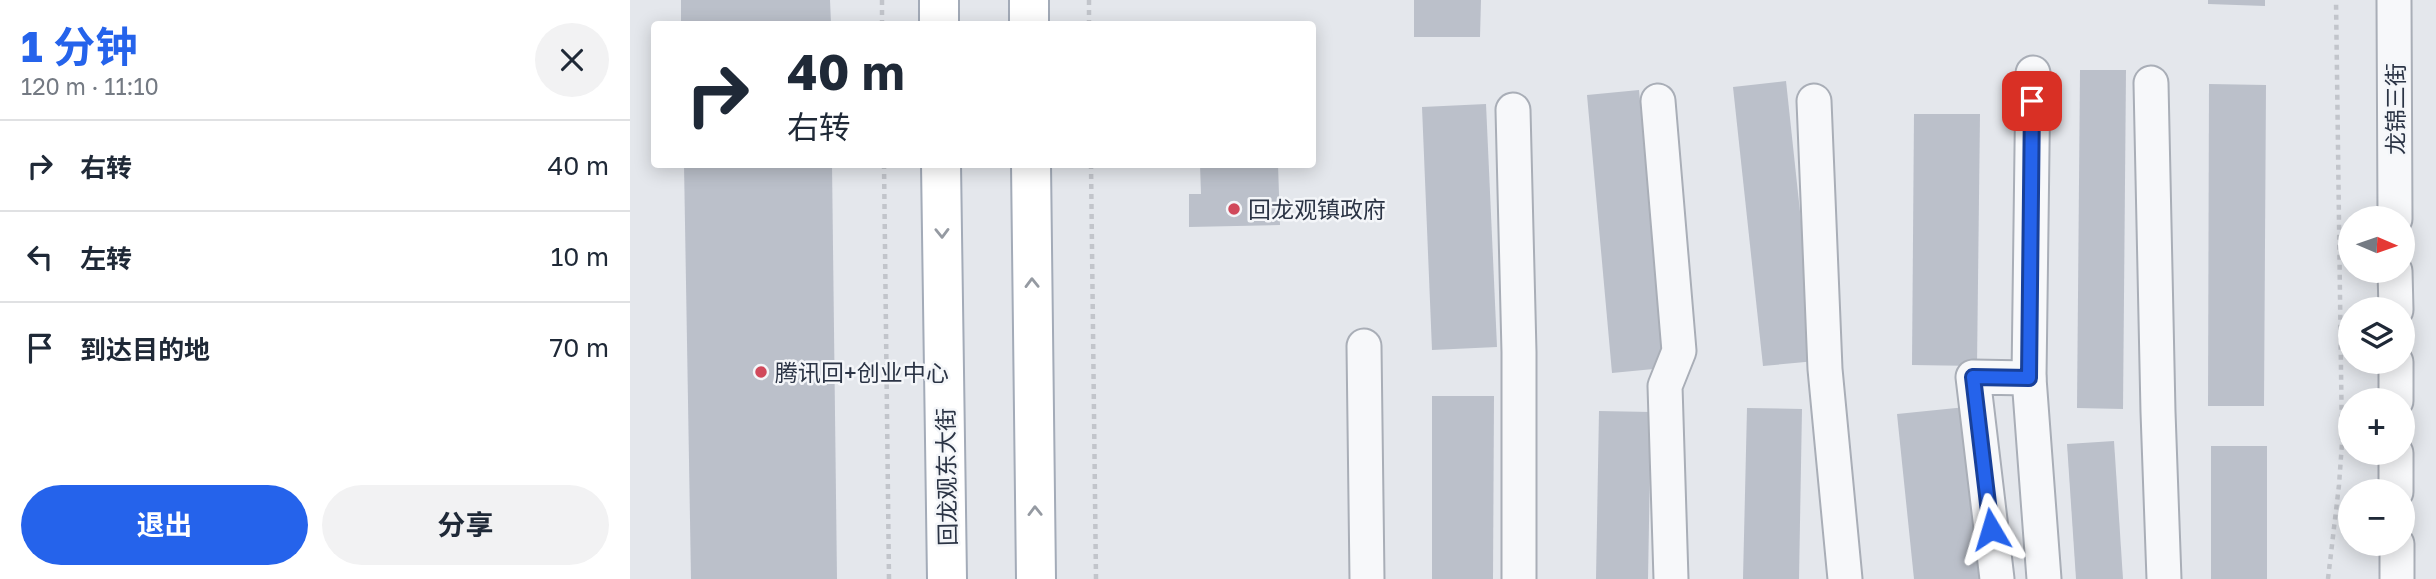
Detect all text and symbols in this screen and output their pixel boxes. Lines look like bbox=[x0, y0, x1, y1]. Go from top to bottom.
text: 1 分钟 bbox=[21, 21, 137, 71]
button: close bbox=[535, 23, 609, 97]
text: 40 m bbox=[787, 42, 905, 101]
icon: right bbox=[672, 49, 763, 140]
street label: 龙锦三街 bbox=[2381, 63, 2409, 155]
pin bbox=[2002, 71, 2062, 131]
text: 120 m · 11:10 bbox=[21, 72, 159, 100]
icon: arrive bbox=[2013, 82, 2051, 120]
text: 右转 bbox=[787, 108, 851, 146]
icon: right bbox=[21, 147, 59, 185]
text: 40 m bbox=[548, 150, 609, 181]
text: 右转 bbox=[80, 152, 132, 183]
place label: 回龙观镇政府 bbox=[1248, 195, 1386, 223]
marker: 回龙观镇政府 bbox=[1226, 201, 1242, 217]
north arrow bbox=[2338, 206, 2415, 284]
map controls bbox=[2338, 206, 2415, 556]
one-way arrow bbox=[934, 228, 950, 238]
icon: left bbox=[21, 238, 59, 276]
text: 10 m bbox=[551, 241, 609, 272]
text: 左转 bbox=[80, 243, 132, 274]
one-way arrow bbox=[1024, 278, 1040, 288]
button: layers bbox=[2338, 297, 2415, 374]
icon: arrive bbox=[21, 329, 59, 367]
text: 70 m bbox=[550, 332, 609, 363]
text: 到达目的地 bbox=[80, 334, 210, 365]
place label: 腾讯回+创业中心 bbox=[775, 358, 949, 386]
marker: 腾讯回+创业中心 bbox=[753, 364, 769, 380]
button: + bbox=[2338, 388, 2415, 465]
street label: 回龙观东大街 bbox=[931, 408, 961, 546]
button: − bbox=[2338, 479, 2415, 556]
button: 退出 bbox=[21, 485, 308, 565]
button: 分享 bbox=[322, 485, 609, 565]
position arrow bbox=[1954, 492, 2028, 566]
one-way arrow bbox=[1027, 505, 1043, 516]

